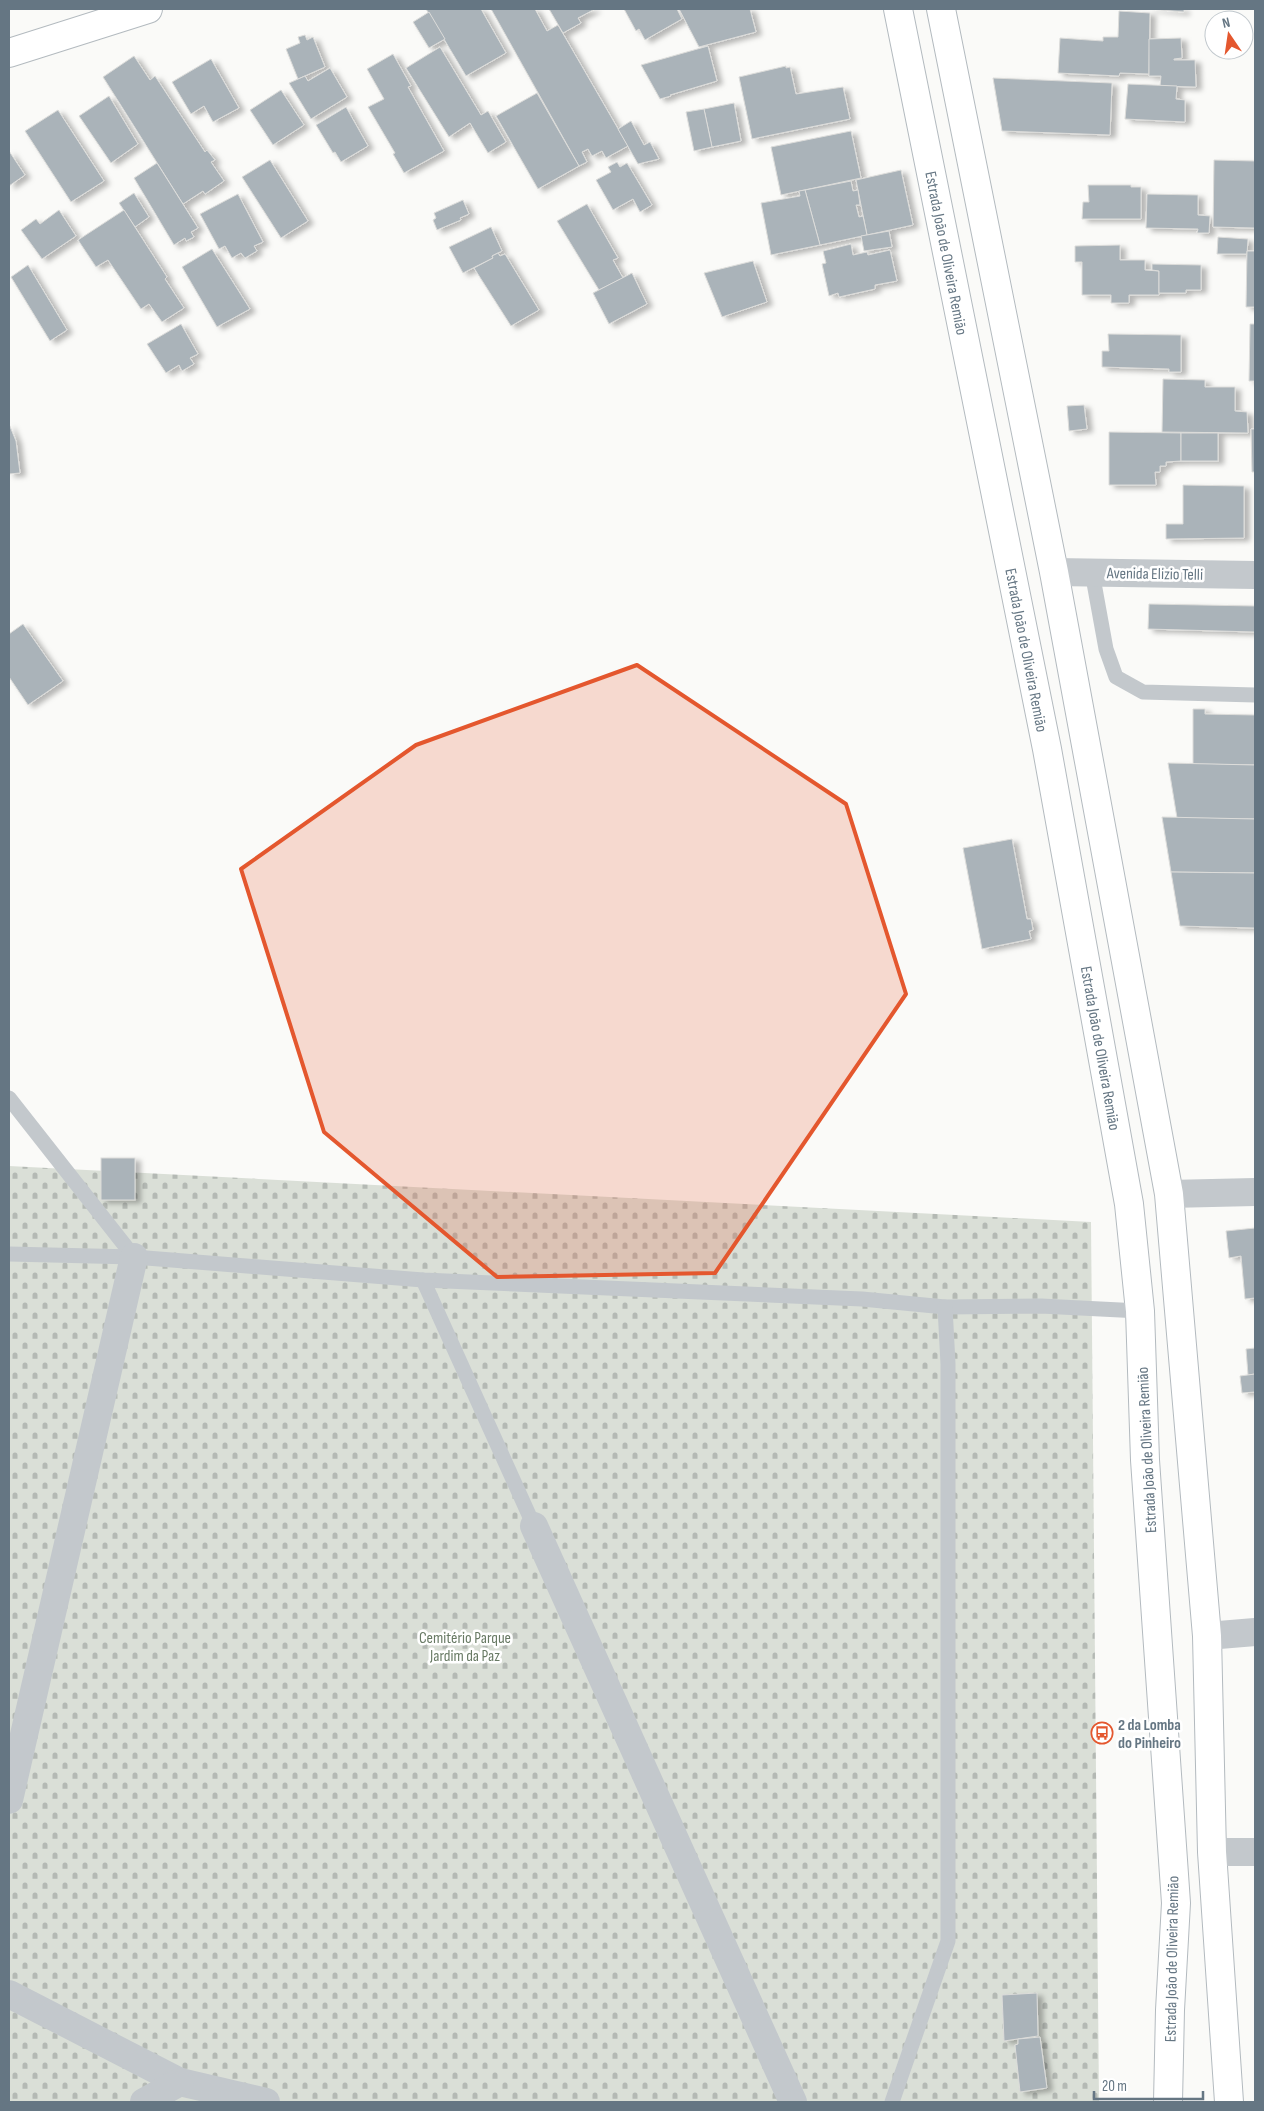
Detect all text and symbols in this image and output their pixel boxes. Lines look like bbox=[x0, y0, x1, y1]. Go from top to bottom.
north arrow bbox=[1204, 10, 1254, 60]
text: N bbox=[1221, 14, 1232, 32]
street label: Estrada João de Oliveira Remião bbox=[920, 170, 971, 337]
street label: Avenida Elizio Telli bbox=[1106, 564, 1203, 585]
street label: Estrada João de Oliveira Remião bbox=[1000, 567, 1051, 734]
street label: Estrada João de Oliveira Remião bbox=[1076, 965, 1123, 1132]
street label: Estrada João de Oliveira Remião bbox=[1134, 1366, 1161, 1533]
park label: Cemitério Parque Jardim da Paz bbox=[419, 1629, 511, 1666]
place label: 2 da Lomba do Pinheiro bbox=[1118, 1716, 1181, 1753]
bus stop icon: 2 da Lomba do Pinheiro bbox=[1090, 1721, 1114, 1745]
street label: Estrada João de Oliveira Remião bbox=[1162, 1876, 1183, 2042]
scale bar bbox=[1094, 2068, 1203, 2100]
text: 20 m bbox=[1102, 2077, 1127, 2096]

